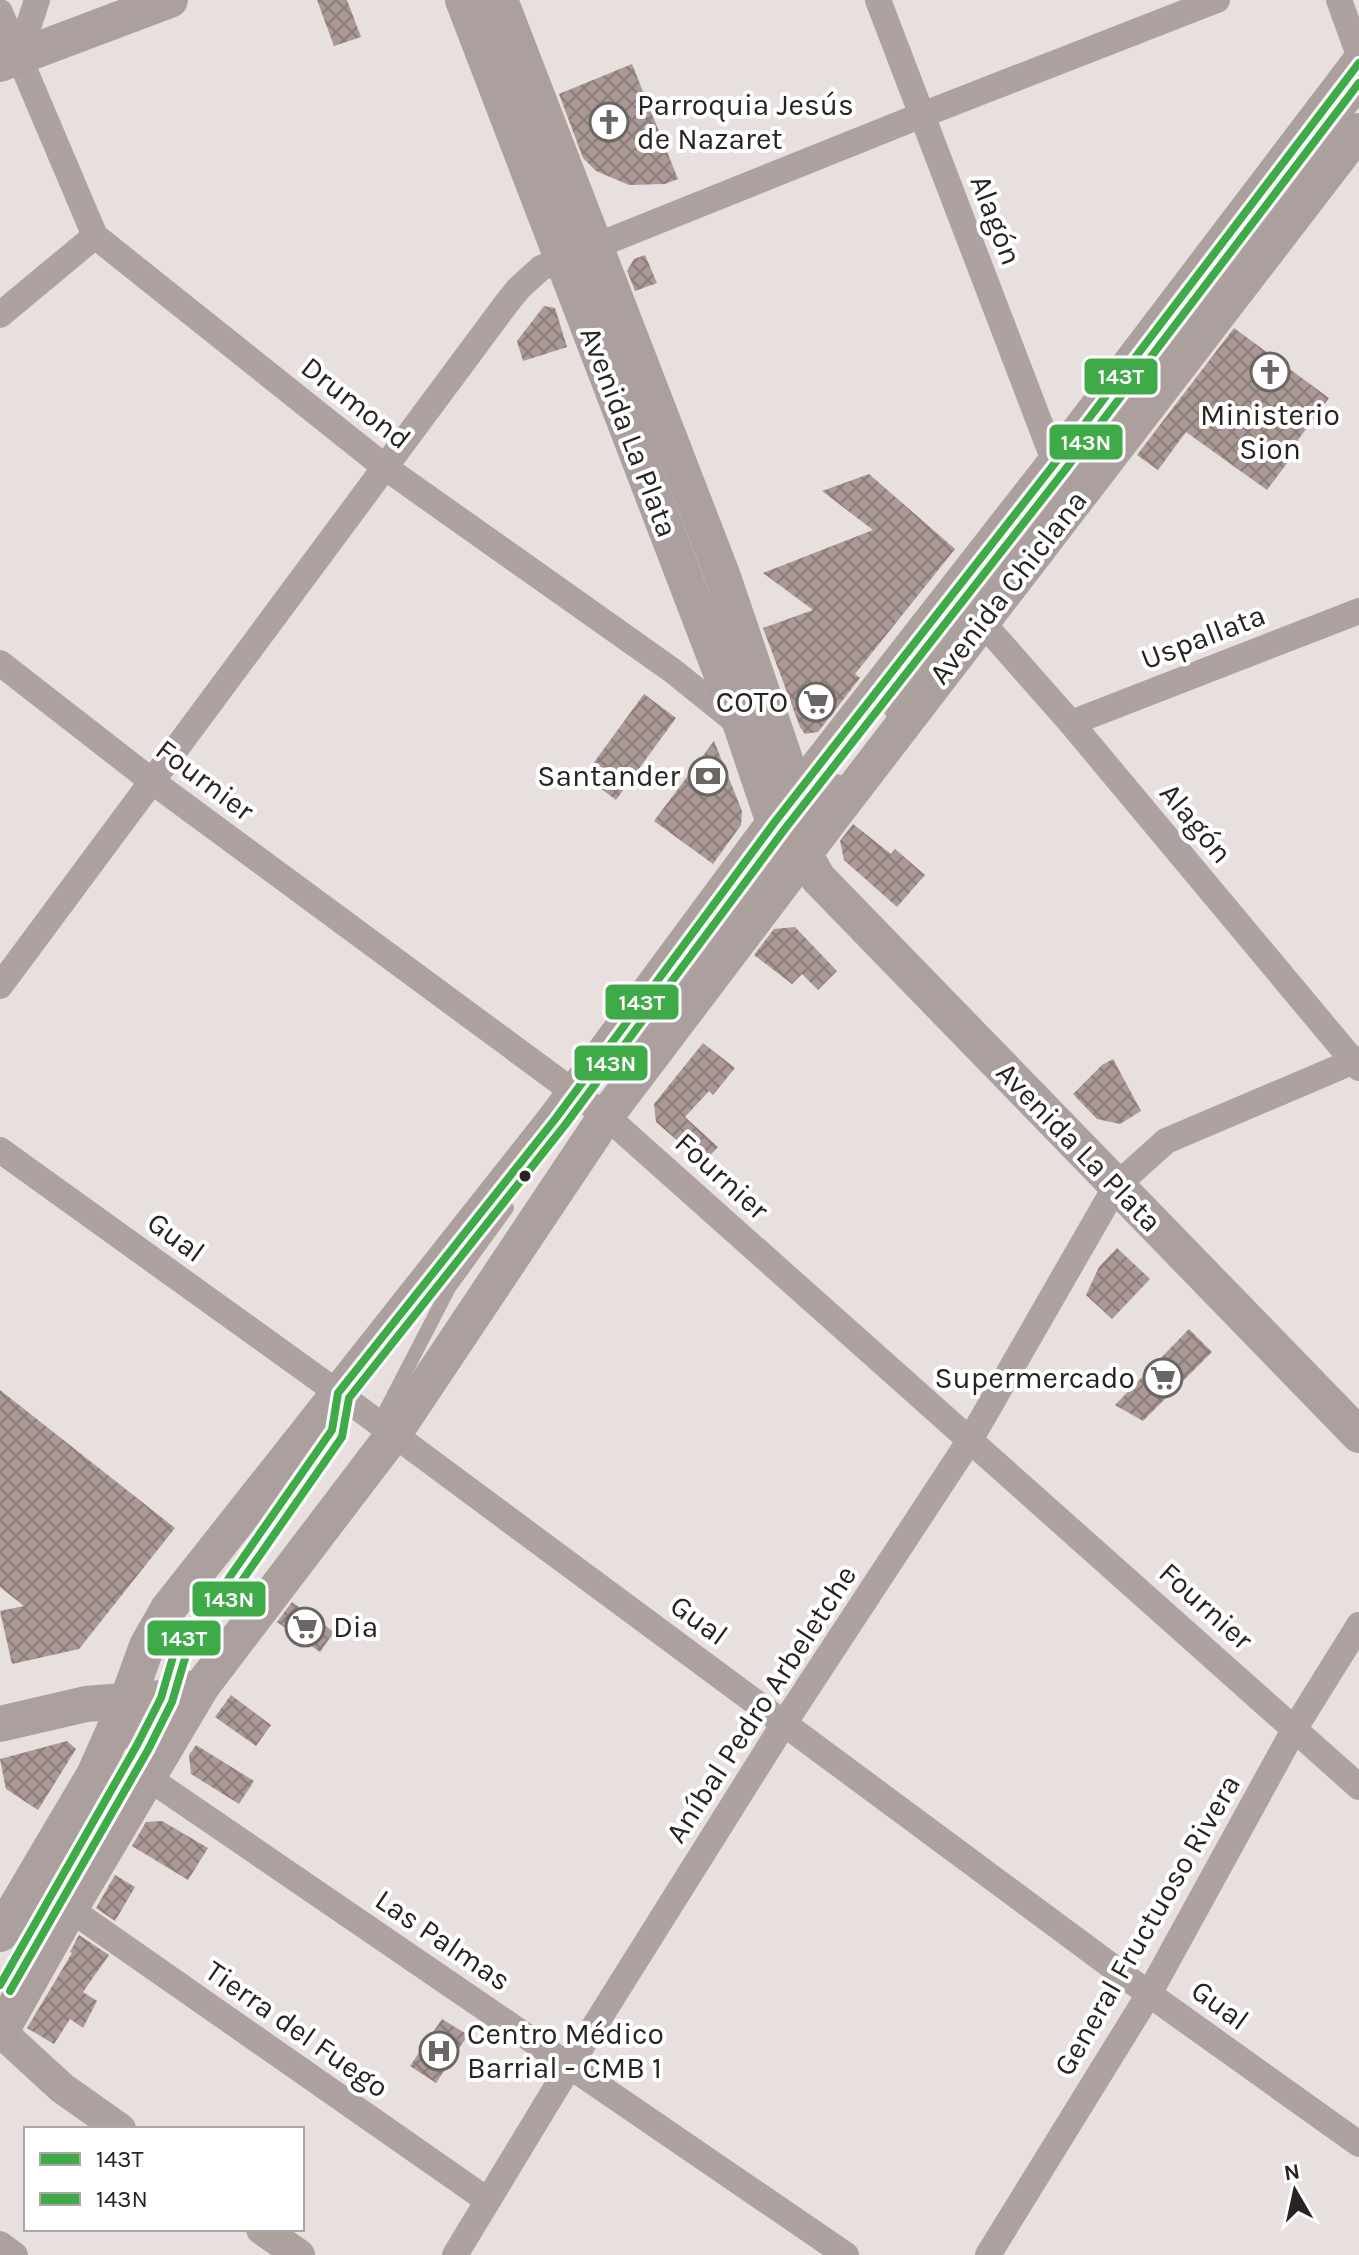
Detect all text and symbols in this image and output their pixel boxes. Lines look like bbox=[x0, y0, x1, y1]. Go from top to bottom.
place label: Parroquia Jesús de Nazaret bbox=[637, 87, 854, 157]
church icon: Parroquia Jesús de Nazaret bbox=[588, 101, 630, 143]
street label: Alagón bbox=[962, 170, 1030, 270]
street label: Avenida La Plata bbox=[572, 322, 686, 542]
street label: Drumond bbox=[294, 349, 418, 457]
church icon: Ministerio Sion bbox=[1249, 351, 1291, 393]
line badge: 143T bbox=[1083, 357, 1159, 396]
text: 143T bbox=[1098, 364, 1144, 390]
place label: Ministerio Sion bbox=[1200, 397, 1340, 467]
line badge: 143N bbox=[1048, 423, 1124, 461]
text: 143N bbox=[1061, 430, 1111, 456]
street label: Avenida Chiclana bbox=[921, 483, 1095, 691]
street label: Uspallata bbox=[1136, 597, 1270, 677]
supermarket icon: COTO bbox=[795, 681, 837, 723]
place label: COTO bbox=[716, 684, 788, 720]
street label: Fournier bbox=[149, 731, 261, 829]
bank icon: Santander bbox=[687, 755, 729, 797]
place label: Santander bbox=[537, 758, 680, 794]
street label: Alagón bbox=[1152, 776, 1240, 870]
line badge: 143T bbox=[604, 983, 680, 1021]
text: 143T bbox=[619, 990, 665, 1016]
line badge: 143N bbox=[573, 1044, 649, 1082]
text: 143N bbox=[586, 1051, 636, 1077]
street label: Avenida La Plata bbox=[989, 1054, 1169, 1240]
street label: Fournier bbox=[668, 1125, 776, 1227]
unlabelled marker bbox=[517, 1168, 533, 1184]
street label: Gual bbox=[140, 1204, 212, 1270]
supermarket icon: Supermercado bbox=[1142, 1357, 1184, 1399]
place label: Supermercado bbox=[934, 1360, 1135, 1396]
street label: Fournier bbox=[1152, 1555, 1260, 1657]
street label: Aníbal Pedro Arbeletche bbox=[658, 1559, 864, 1849]
line badge: 143N bbox=[191, 1580, 267, 1618]
text: 143N bbox=[204, 1587, 254, 1613]
street label: Gual bbox=[663, 1587, 735, 1653]
supermarket icon: Dia bbox=[284, 1606, 326, 1648]
place label: Dia bbox=[333, 1609, 378, 1645]
line badge: 143T bbox=[146, 1619, 222, 1657]
text: 143T bbox=[161, 1626, 207, 1652]
street label: General Fructuoso Rivera bbox=[1046, 1768, 1248, 2082]
street label: Las Palmas bbox=[369, 1882, 517, 1998]
street label: Tierra del Fuego bbox=[198, 1953, 396, 2105]
street label: Gual bbox=[1184, 1972, 1256, 2038]
place label: Centro Médico Barrial - CMB 1 bbox=[467, 2016, 664, 2086]
hospital icon: Centro Médico Barrial - CMB 1 bbox=[418, 2030, 460, 2072]
legend bbox=[24, 2127, 304, 2231]
text: 143T bbox=[96, 2145, 144, 2173]
north arrow bbox=[1255, 2151, 1335, 2231]
text: N bbox=[1282, 2158, 1302, 2186]
text: 143N bbox=[96, 2185, 148, 2213]

